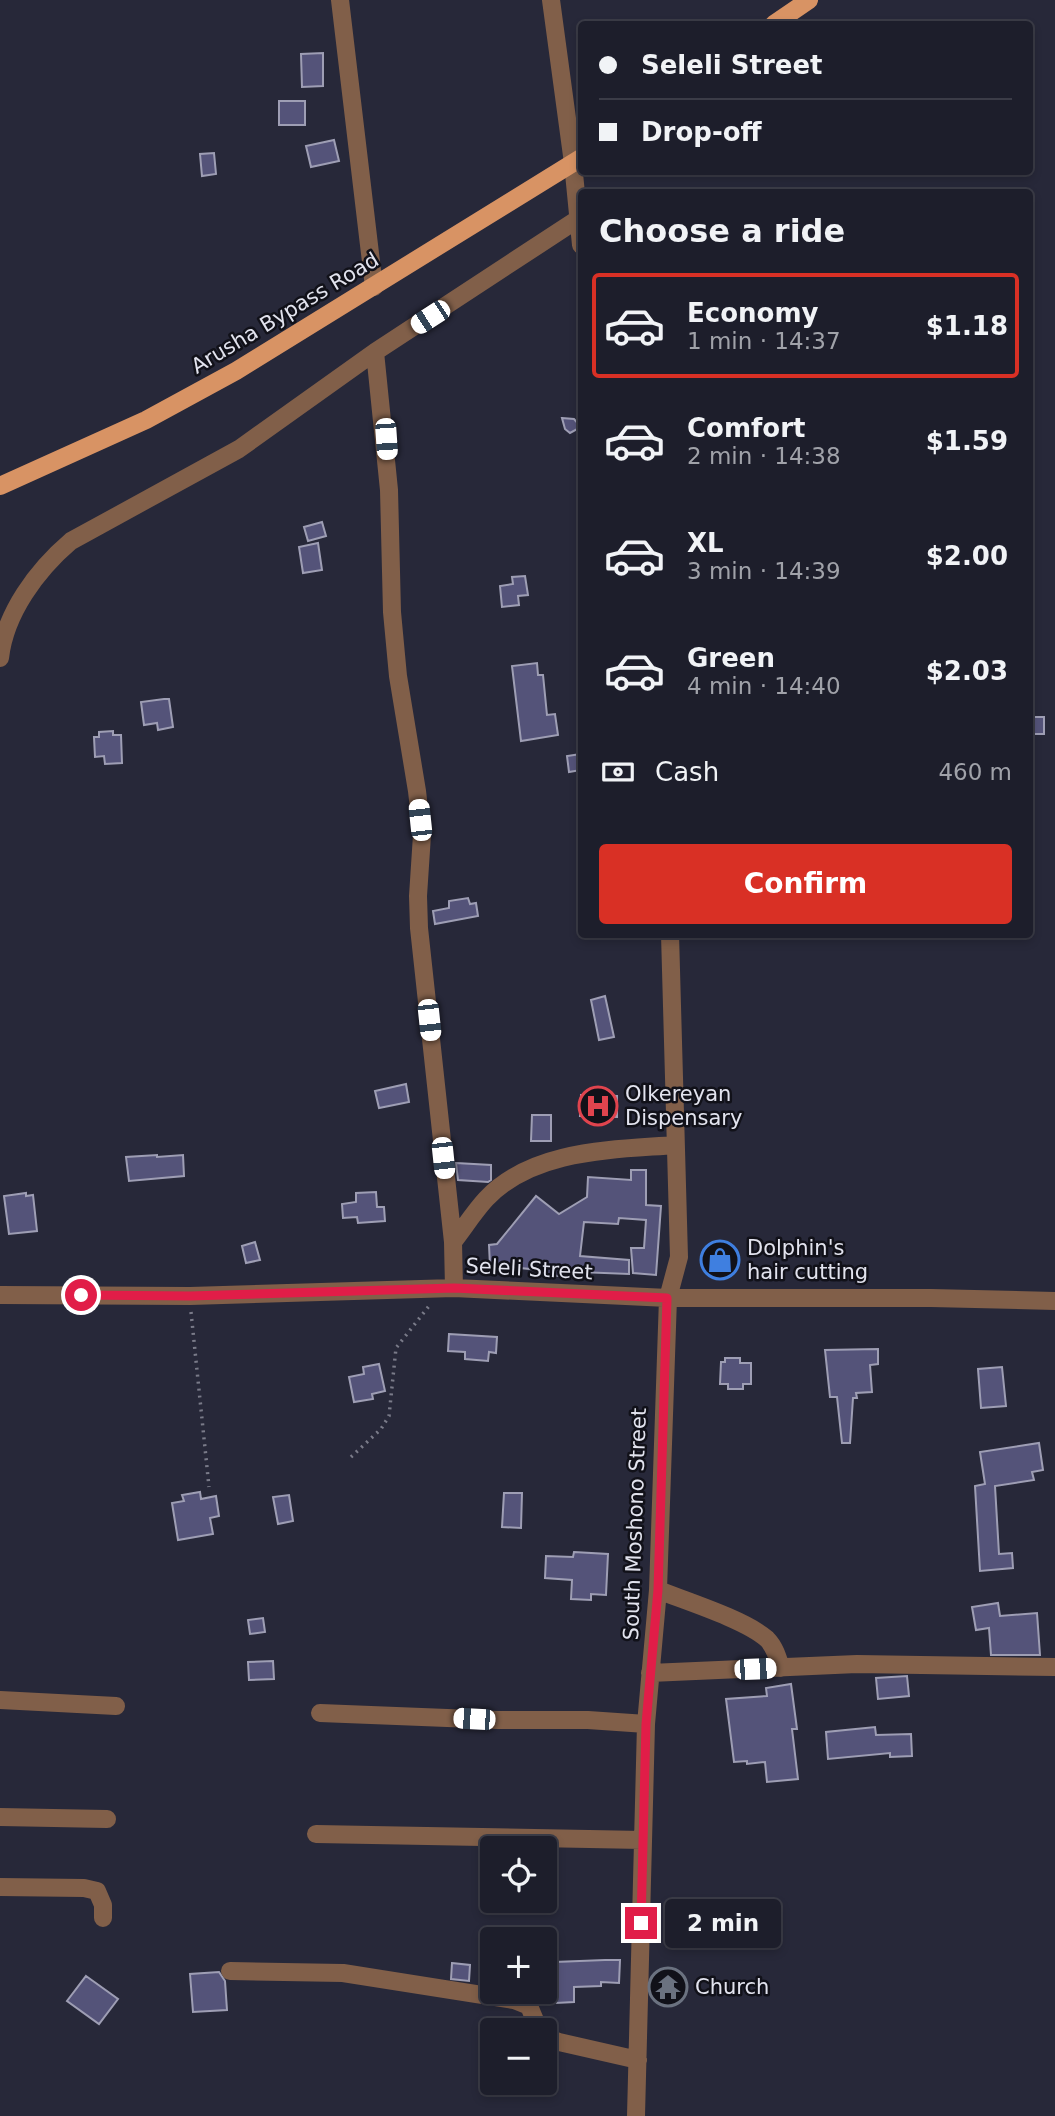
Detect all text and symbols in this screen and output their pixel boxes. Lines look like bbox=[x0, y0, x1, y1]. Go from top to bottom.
text: Seleli Street bbox=[641, 50, 822, 80]
text: Drop-off bbox=[641, 117, 762, 147]
text: Choose a ride bbox=[599, 212, 845, 250]
street label: Arusha Bypass Road bbox=[187, 248, 383, 378]
icon: car bbox=[603, 294, 666, 357]
car bbox=[407, 297, 454, 337]
text: Economy bbox=[687, 298, 818, 328]
text: $1.18 bbox=[926, 311, 1008, 341]
text: 1 min · 14:37 bbox=[687, 328, 841, 354]
icon: car bbox=[603, 409, 666, 472]
text: Comfort bbox=[687, 413, 805, 443]
car bbox=[375, 417, 398, 461]
text: $1.59 bbox=[926, 426, 1008, 456]
text: 2 min · 14:38 bbox=[687, 443, 841, 469]
icon: car bbox=[603, 524, 666, 587]
text: XL bbox=[687, 528, 724, 558]
text: $2.00 bbox=[926, 541, 1008, 571]
text: 3 min · 14:39 bbox=[687, 558, 841, 584]
icon: car bbox=[603, 639, 666, 702]
text: Green bbox=[687, 643, 775, 673]
text: $2.03 bbox=[926, 656, 1008, 686]
text: 4 min · 14:40 bbox=[687, 673, 841, 699]
icon: cash bbox=[599, 753, 637, 791]
text: Cash bbox=[655, 757, 719, 787]
text: 460 m bbox=[938, 759, 1012, 785]
car bbox=[408, 798, 433, 842]
button: Confirm bbox=[599, 844, 1012, 924]
car bbox=[417, 998, 442, 1042]
place label: Olkereyan Dispensary bbox=[625, 1082, 742, 1130]
hospital icon: Olkereyan Dispensary bbox=[577, 1085, 619, 1127]
car bbox=[431, 1136, 456, 1180]
place label: Dolphin's hair cutting bbox=[747, 1236, 868, 1284]
shop icon: Dolphin's hair cutting bbox=[699, 1239, 741, 1281]
street label: Seleli Street bbox=[465, 1254, 593, 1284]
route start bbox=[65, 1279, 97, 1311]
street label: South Moshono Street bbox=[619, 1407, 651, 1641]
car bbox=[734, 1658, 777, 1680]
car bbox=[453, 1707, 496, 1731]
map controls bbox=[480, 1836, 557, 2095]
button: locate bbox=[480, 1836, 557, 1913]
callout: 2 min bbox=[666, 1898, 781, 1948]
route end bbox=[625, 1907, 657, 1939]
text: 2 min bbox=[687, 1910, 759, 1936]
button: + bbox=[480, 1927, 557, 2004]
temple icon: Church bbox=[647, 1966, 689, 2008]
place label: Church bbox=[695, 1975, 769, 1999]
button: − bbox=[480, 2018, 557, 2095]

